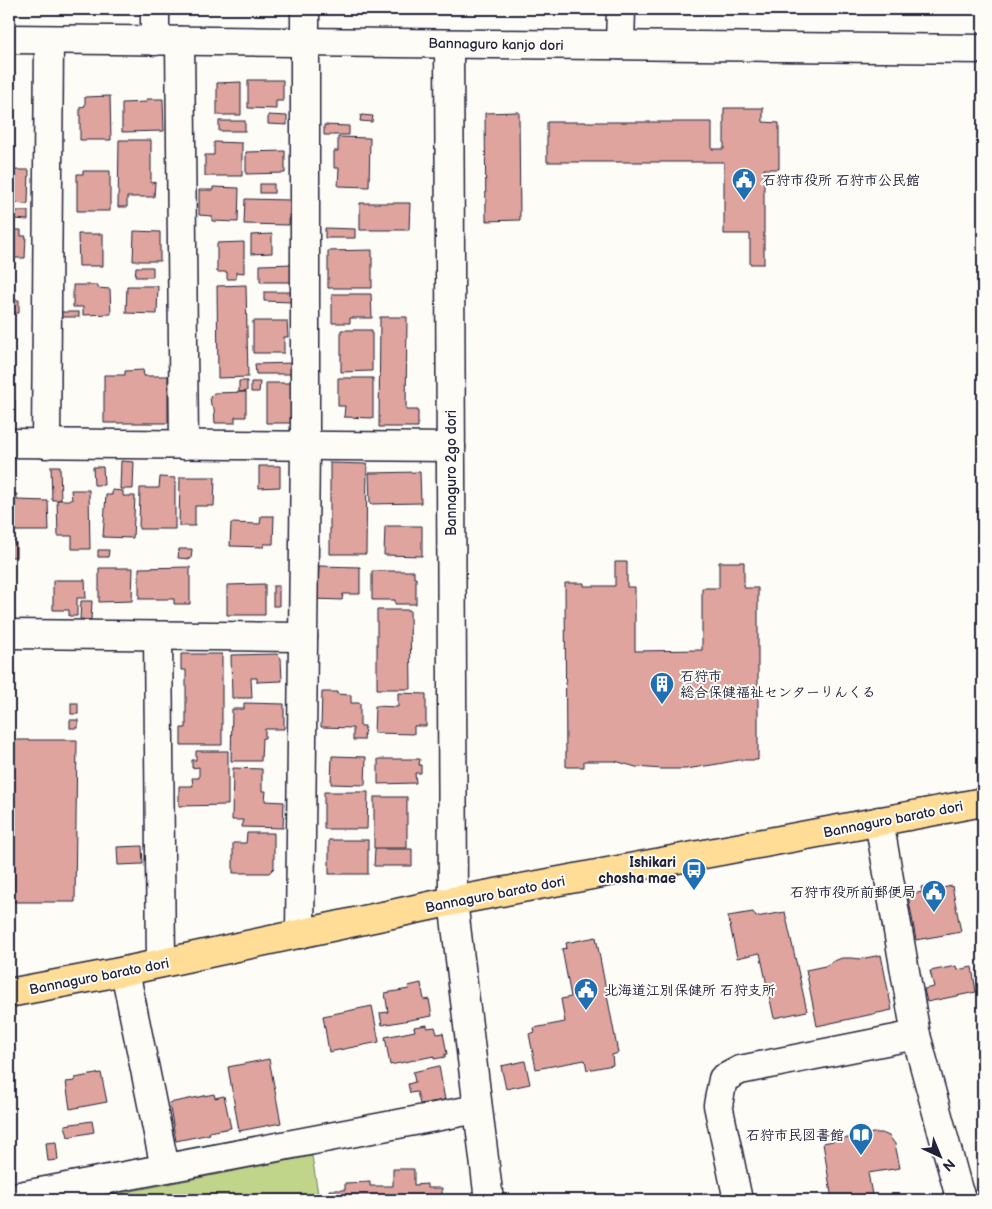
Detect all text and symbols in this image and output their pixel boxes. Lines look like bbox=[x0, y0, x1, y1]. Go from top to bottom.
street label: Bannaguro kanjo dori bbox=[428, 35, 564, 54]
public building icon: 石狩市役所 石狩市公民館 bbox=[731, 167, 757, 201]
place label: 石狩市役所 石狩市公民館 bbox=[762, 172, 920, 189]
street label: Bannaguro 2go dori bbox=[443, 410, 460, 536]
place label: 石狩市 総合保健福祉センターりんくる bbox=[680, 668, 876, 701]
building icon: 石狩市 総合保健福祉センターりんくる bbox=[649, 671, 675, 705]
street label: Bannaguro barato dori bbox=[822, 798, 964, 841]
place label: Ishikari chosha mae bbox=[598, 854, 676, 887]
bus stop icon: Ishikari chosha mae bbox=[681, 857, 707, 891]
street label: Bannaguro barato dori bbox=[424, 873, 566, 916]
public building icon: 石狩市役所前郵便局 bbox=[921, 879, 947, 913]
place label: 石狩市役所前郵便局 bbox=[790, 884, 916, 901]
street label: Bannaguro barato dori bbox=[28, 955, 170, 998]
public building icon: 北海道江別保健所 石狩支所 bbox=[573, 977, 599, 1011]
place label: 北海道江別保健所 石狩支所 bbox=[604, 982, 776, 999]
library icon: 石狩市民図書館 bbox=[848, 1122, 874, 1156]
place label: 石狩市民図書館 bbox=[746, 1127, 844, 1144]
north arrow bbox=[914, 1132, 964, 1182]
text: N bbox=[939, 1155, 958, 1175]

